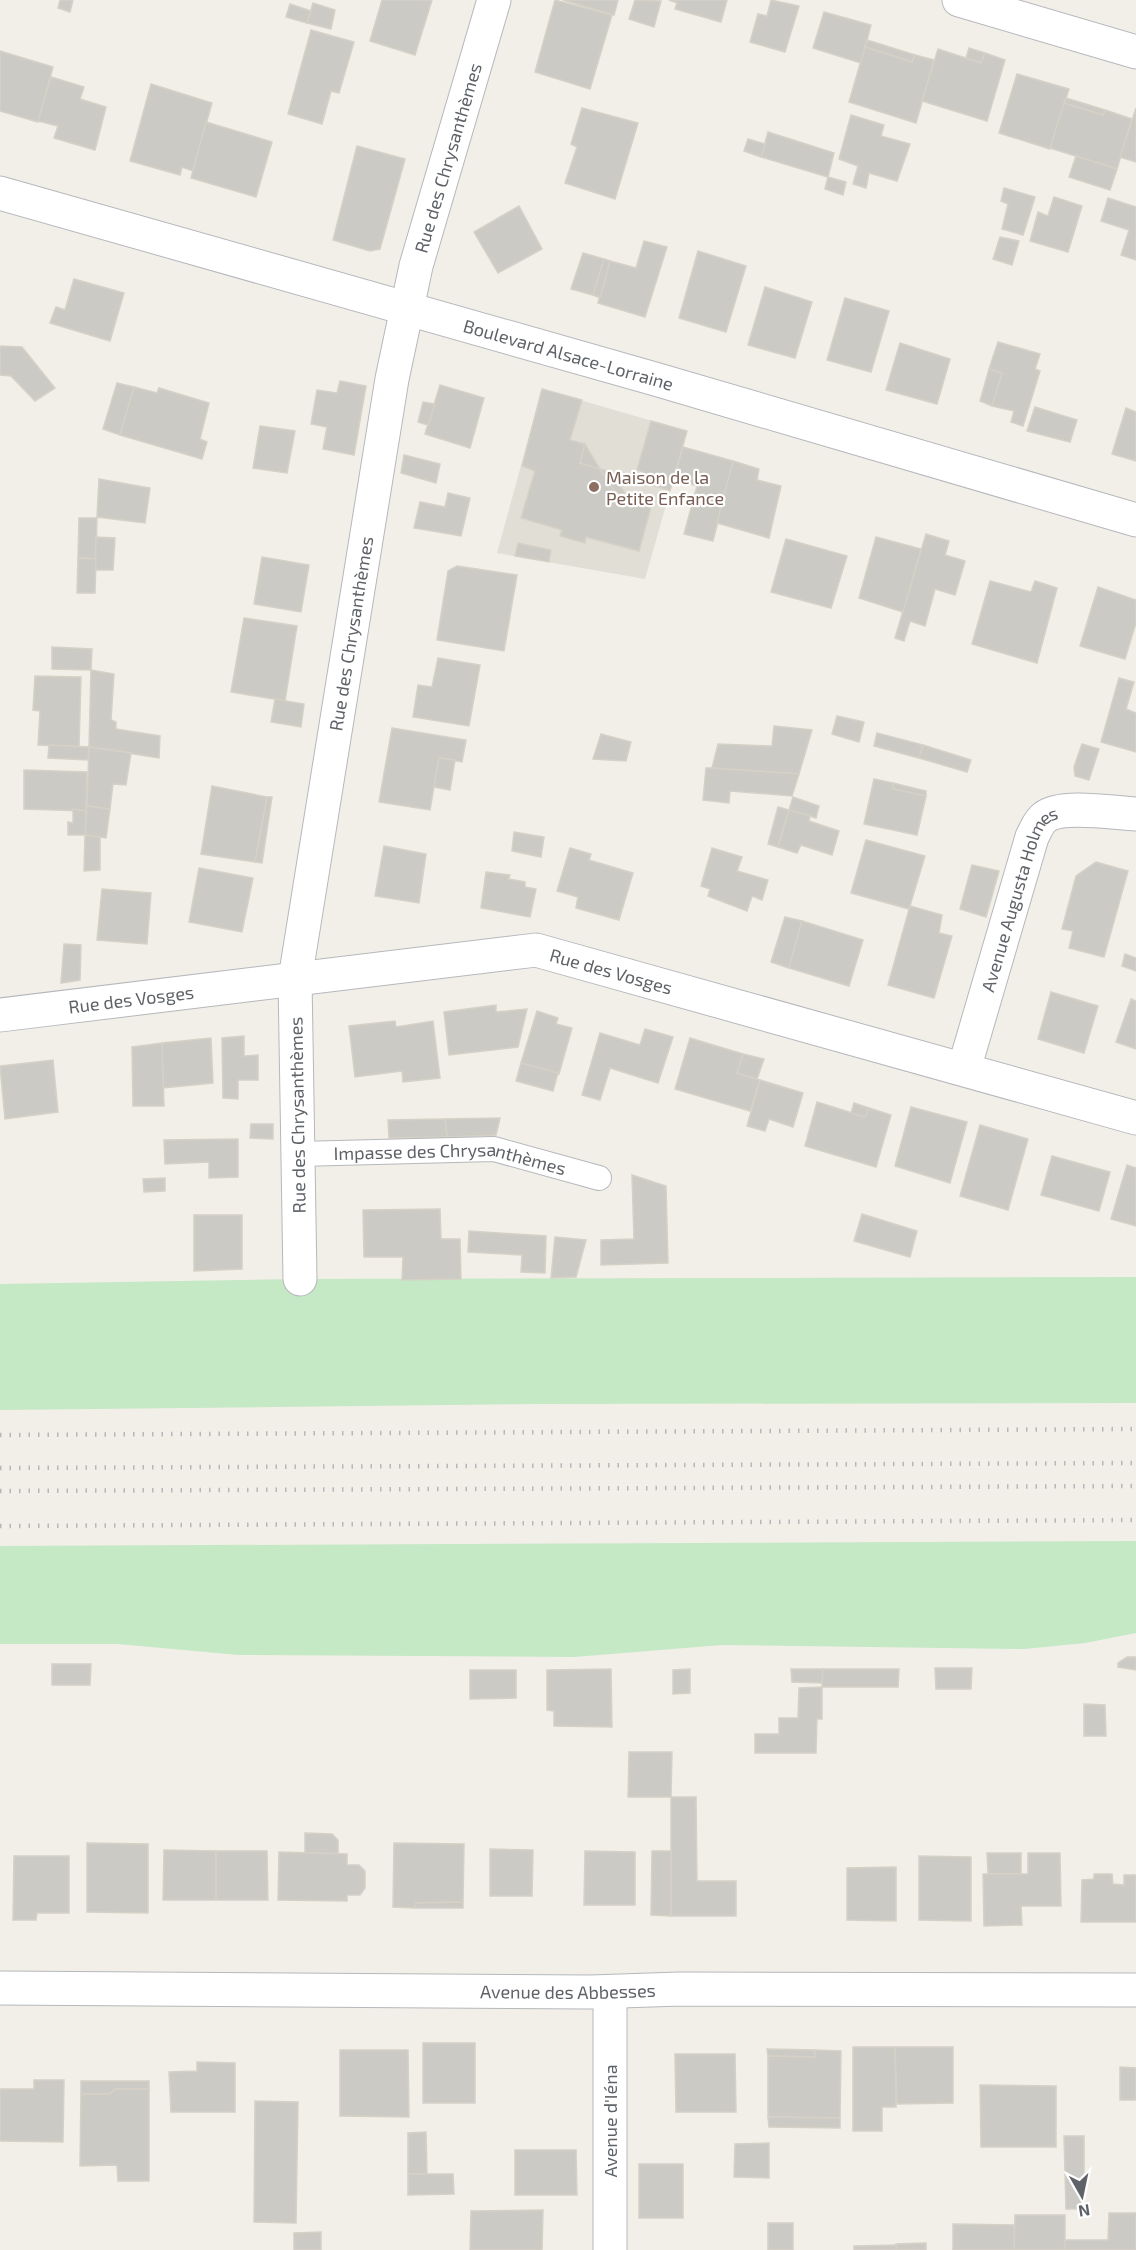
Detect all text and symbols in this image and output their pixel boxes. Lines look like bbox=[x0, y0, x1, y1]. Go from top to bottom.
street label: Rue des Chrysanthèmes bbox=[409, 60, 486, 255]
street label: Boulevard Alsace-Lorraine bbox=[461, 314, 676, 395]
place label: Maison de la Petite Enfance bbox=[606, 466, 724, 509]
marker: Maison de la Petite Enfance bbox=[587, 480, 601, 494]
street label: Rue des Chrysanthèmes bbox=[324, 535, 377, 732]
street label: Avenue Augusta Holmes bbox=[976, 801, 1060, 994]
street label: Rue des Vosges bbox=[547, 943, 675, 999]
street label: Rue des Vosges bbox=[67, 981, 195, 1018]
street label: Rue des Chrysanthèmes bbox=[284, 1016, 310, 1214]
street label: Impasse des Chrysanthèmes bbox=[333, 1138, 568, 1179]
street label: Avenue des Abbesses bbox=[480, 1979, 656, 2003]
street label: Avenue d'Iéna bbox=[599, 2064, 621, 2178]
north arrow bbox=[1052, 2166, 1112, 2226]
text: N bbox=[1077, 2201, 1092, 2222]

